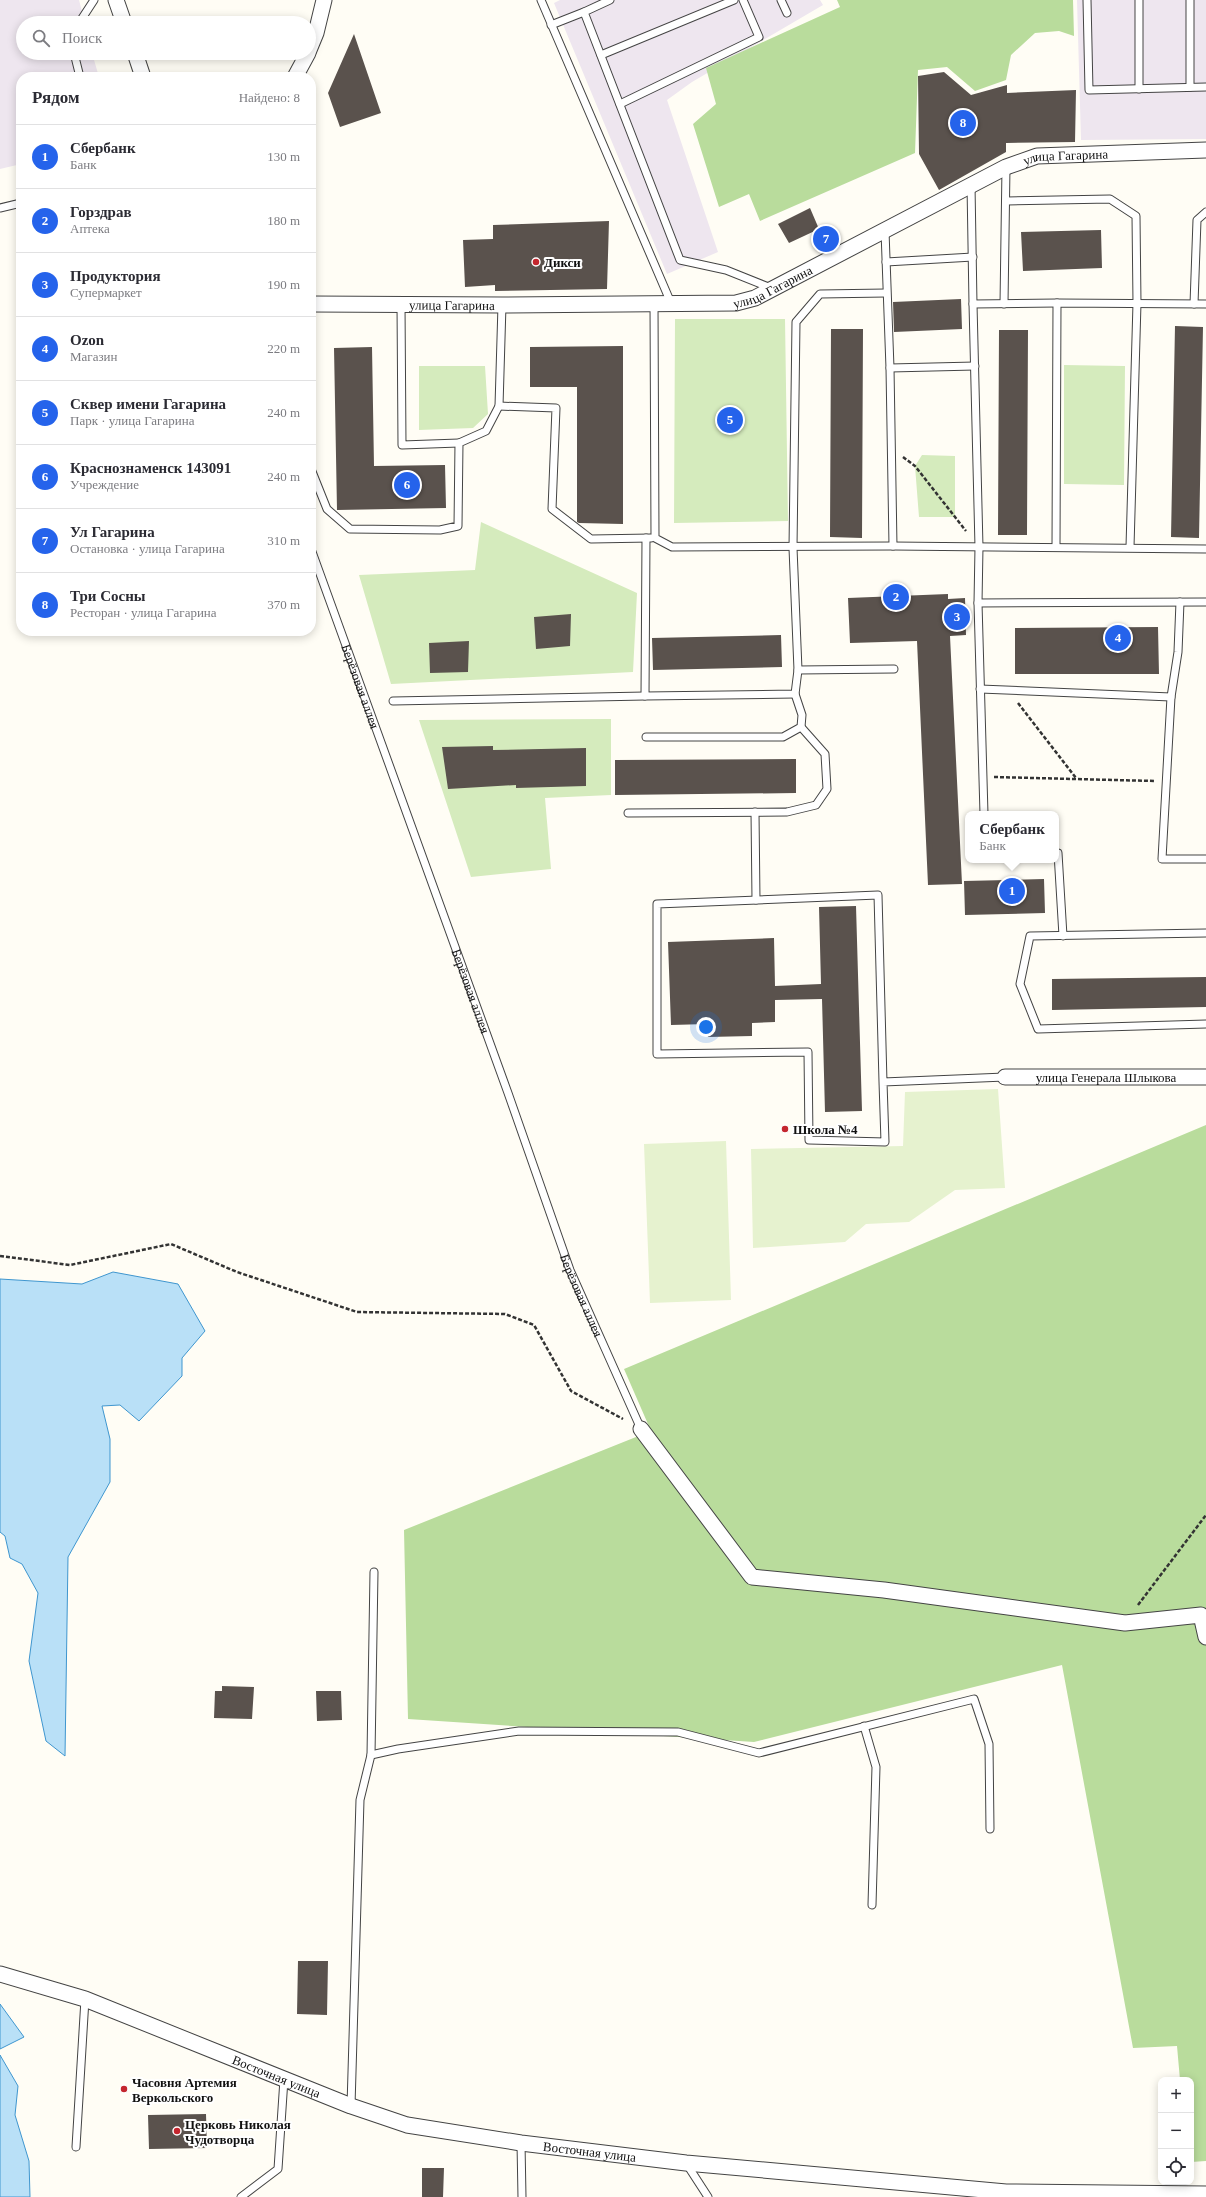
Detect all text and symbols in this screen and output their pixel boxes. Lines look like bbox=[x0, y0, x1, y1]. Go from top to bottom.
search box bbox=[16, 16, 316, 60]
icon: search bbox=[30, 27, 52, 49]
text: Поиск bbox=[62, 30, 102, 46]
text: Рядом bbox=[32, 88, 80, 107]
text: Найдено: 8 bbox=[239, 90, 300, 105]
pin: 8 bbox=[950, 108, 976, 138]
text: Сбербанк bbox=[70, 140, 136, 156]
street label: улица Гагарина bbox=[1021, 146, 1109, 168]
text: 1 bbox=[42, 149, 48, 164]
text: 130 m bbox=[267, 149, 300, 164]
text: Банк bbox=[70, 157, 97, 172]
text: Горздрав bbox=[70, 204, 132, 220]
text: 2 bbox=[42, 213, 48, 228]
text: 180 m bbox=[267, 213, 300, 228]
text: Аптека bbox=[70, 221, 110, 236]
pin: 7 bbox=[813, 224, 839, 254]
place label: Дикси bbox=[544, 255, 581, 270]
marker: Дикси bbox=[531, 257, 541, 267]
street label: улица Гагарина bbox=[731, 262, 815, 311]
text: Продуктория bbox=[70, 268, 161, 284]
text: 3 bbox=[42, 277, 48, 292]
text: 190 m bbox=[267, 277, 300, 292]
text: Супермаркет bbox=[70, 285, 142, 300]
street label: улица Гагарина bbox=[409, 297, 495, 312]
text: Ozon bbox=[70, 332, 104, 348]
text: 4 bbox=[42, 341, 48, 356]
text: 220 m bbox=[267, 341, 300, 356]
text: Магазин bbox=[70, 349, 117, 364]
text: Сквер имени Гагарина bbox=[70, 396, 226, 412]
text: 5 bbox=[42, 405, 48, 420]
text: 240 m bbox=[267, 405, 300, 420]
pin: 5 bbox=[717, 405, 743, 435]
text: Парк · улица Гагарина bbox=[70, 413, 194, 428]
text: Краснознаменск 143091 bbox=[70, 460, 231, 476]
text: 6 bbox=[42, 469, 48, 484]
text: 240 m bbox=[267, 469, 300, 484]
pin: 6 bbox=[394, 470, 420, 500]
text: Учреждение bbox=[70, 477, 139, 492]
text: Ул Гагарина bbox=[70, 524, 155, 540]
text: 7 bbox=[42, 533, 48, 548]
text: 310 m bbox=[267, 533, 300, 548]
text: Остановка · улица Гагарина bbox=[70, 541, 225, 556]
pin: 2 bbox=[883, 582, 909, 612]
text: Три Сосны bbox=[70, 588, 146, 604]
text: 8 bbox=[42, 597, 48, 612]
text: 370 m bbox=[267, 597, 300, 612]
pin: 3 bbox=[944, 602, 970, 632]
text: Ресторан · улица Гагарина bbox=[70, 605, 217, 620]
pin: 4 bbox=[1105, 623, 1131, 653]
street label: Берёзовая аллея bbox=[339, 642, 383, 731]
popup bbox=[965, 811, 1059, 863]
text: Сбербанк bbox=[979, 821, 1045, 837]
text: Банк bbox=[979, 838, 1006, 853]
pin: 1 bbox=[999, 876, 1025, 906]
street label: Берёзовая аллея bbox=[449, 947, 493, 1035]
your location bbox=[696, 1017, 716, 1037]
street label: улица Генерала Шлыкова bbox=[1036, 1070, 1177, 1085]
place label: Школа №4 bbox=[793, 1122, 858, 1137]
marker: Школа №4 bbox=[780, 1124, 790, 1134]
street label: Берёзовая аллея bbox=[557, 1252, 606, 1339]
street label: Восточная улица bbox=[230, 2052, 323, 2101]
place label: Часовня Артемия Веркольского bbox=[132, 2075, 237, 2105]
map controls bbox=[1158, 2077, 1194, 2185]
button: + bbox=[1158, 2077, 1194, 2113]
marker: Часовня Артемия Веркольского bbox=[119, 2084, 129, 2094]
button: − bbox=[1158, 2113, 1194, 2149]
place label: Церковь Николая Чудотворца bbox=[185, 2117, 291, 2147]
marker: Церковь Николая Чудотворца bbox=[172, 2126, 182, 2136]
street label: Восточная улица bbox=[542, 2138, 637, 2164]
button: locate bbox=[1158, 2149, 1194, 2185]

